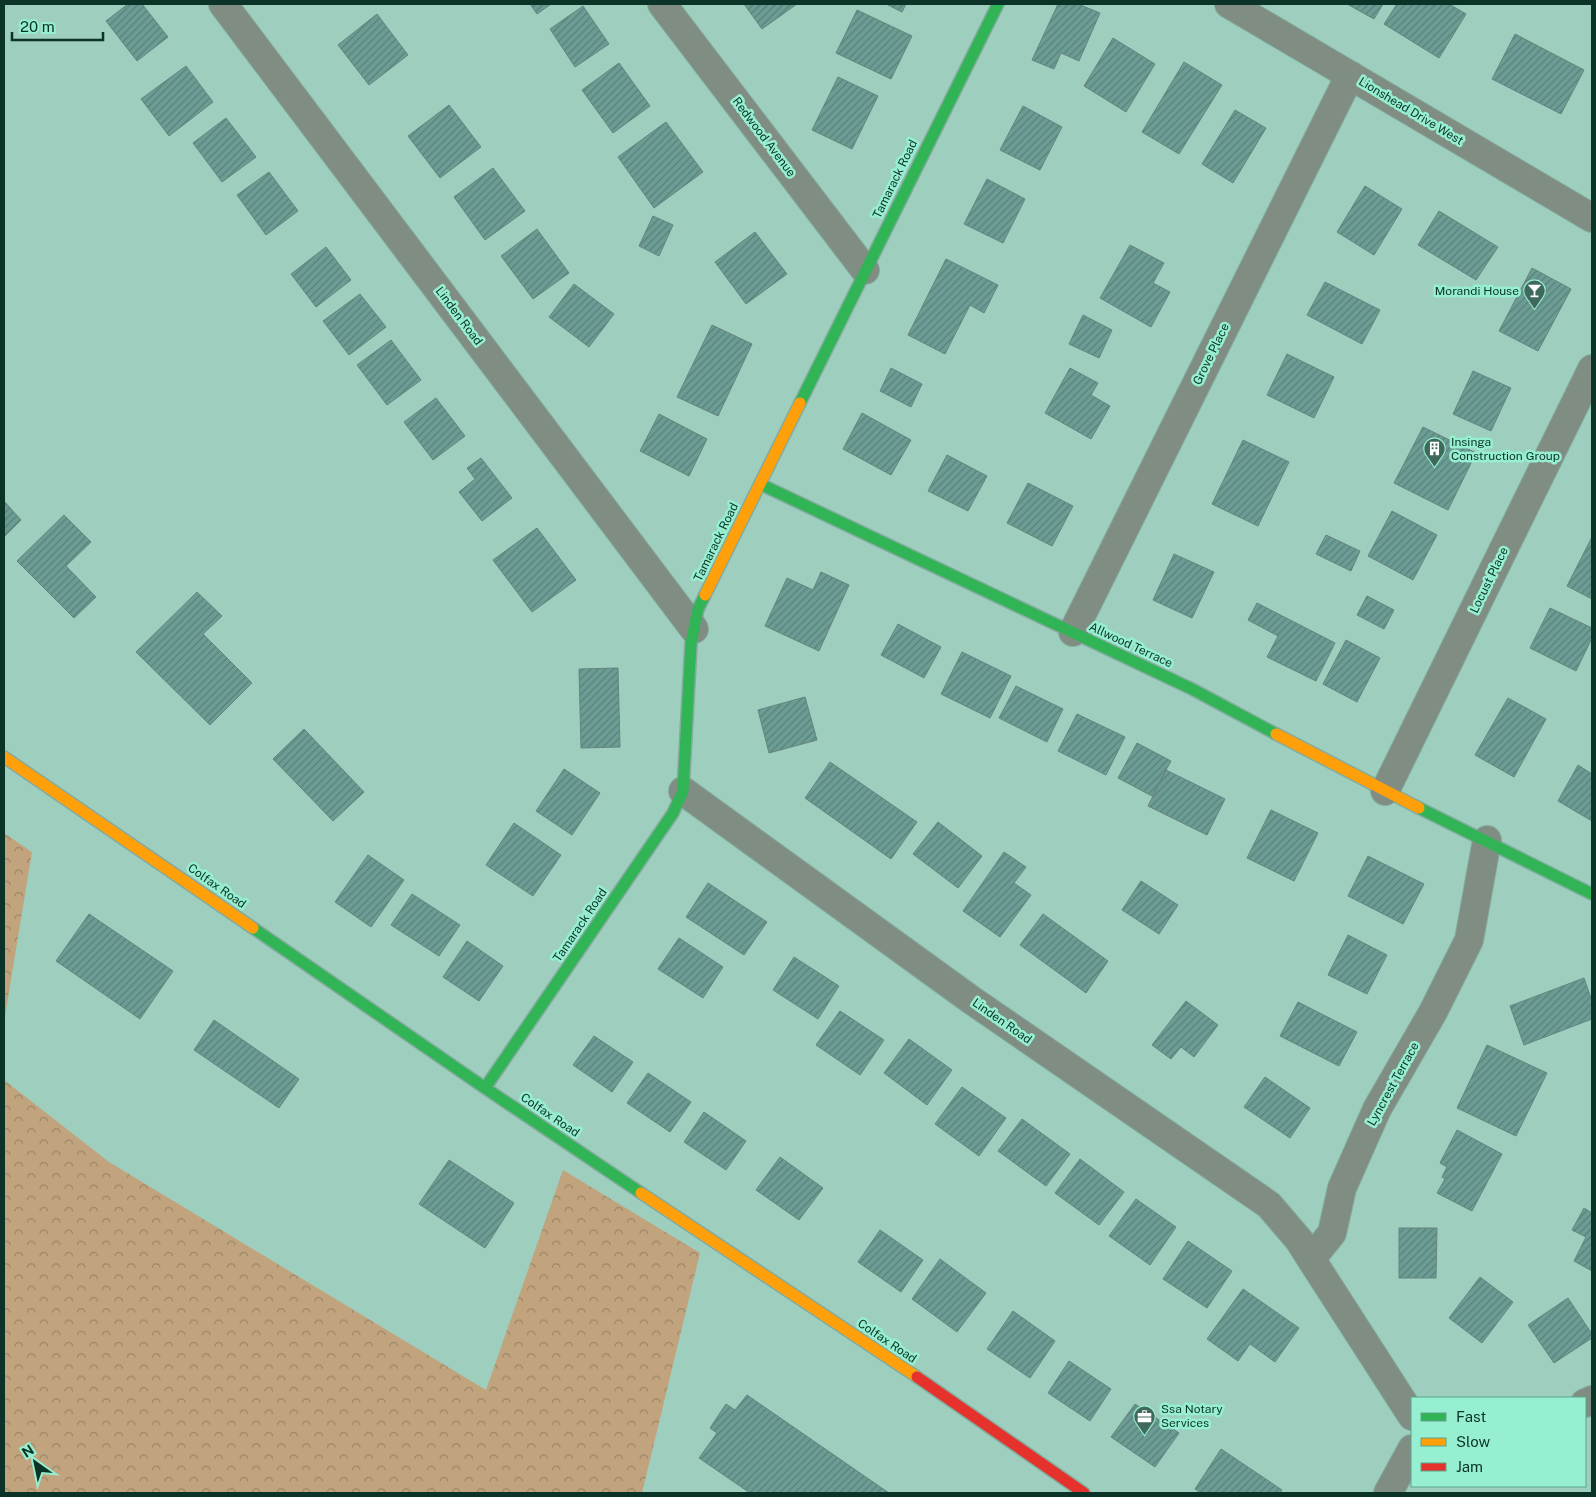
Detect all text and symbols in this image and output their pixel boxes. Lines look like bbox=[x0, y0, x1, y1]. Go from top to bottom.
scale bar bbox=[12, 10, 104, 42]
text: 20 m bbox=[20, 18, 55, 35]
street label: Lionshead Drive West bbox=[1356, 74, 1466, 148]
street label: Redwood Avenue bbox=[730, 94, 799, 180]
street label: Tamarack Road bbox=[870, 137, 920, 221]
bar icon: Morandi House bbox=[1523, 279, 1547, 310]
street label: Linden Road bbox=[433, 284, 485, 348]
place label: Morandi House bbox=[1435, 284, 1519, 298]
street label: Grove Place bbox=[1190, 321, 1232, 387]
place label: Insinga Construction Group bbox=[1451, 435, 1560, 463]
building icon: Insinga Construction Group bbox=[1423, 437, 1447, 468]
street label: Tamarack Road bbox=[691, 500, 741, 584]
street label: Locust Place bbox=[1467, 545, 1511, 615]
street label: Allwood Terrace bbox=[1087, 620, 1175, 671]
street label: Colfax Road bbox=[185, 861, 249, 911]
street label: Tamarack Road bbox=[550, 886, 610, 964]
street label: Linden Road bbox=[970, 995, 1034, 1047]
street label: Lyncrest Terrace bbox=[1364, 1040, 1422, 1128]
street label: Colfax Road bbox=[518, 1090, 582, 1140]
street label: Colfax Road bbox=[855, 1316, 919, 1366]
legend bbox=[1411, 1397, 1586, 1487]
place label: Ssa Notary Services bbox=[1161, 1402, 1223, 1430]
office icon: Ssa Notary Services bbox=[1133, 1404, 1157, 1435]
text: Fast bbox=[1456, 1408, 1486, 1425]
text: Slow bbox=[1456, 1433, 1491, 1450]
north arrow bbox=[10, 1437, 60, 1487]
text: N bbox=[19, 1441, 37, 1461]
text: Jam bbox=[1456, 1458, 1483, 1475]

